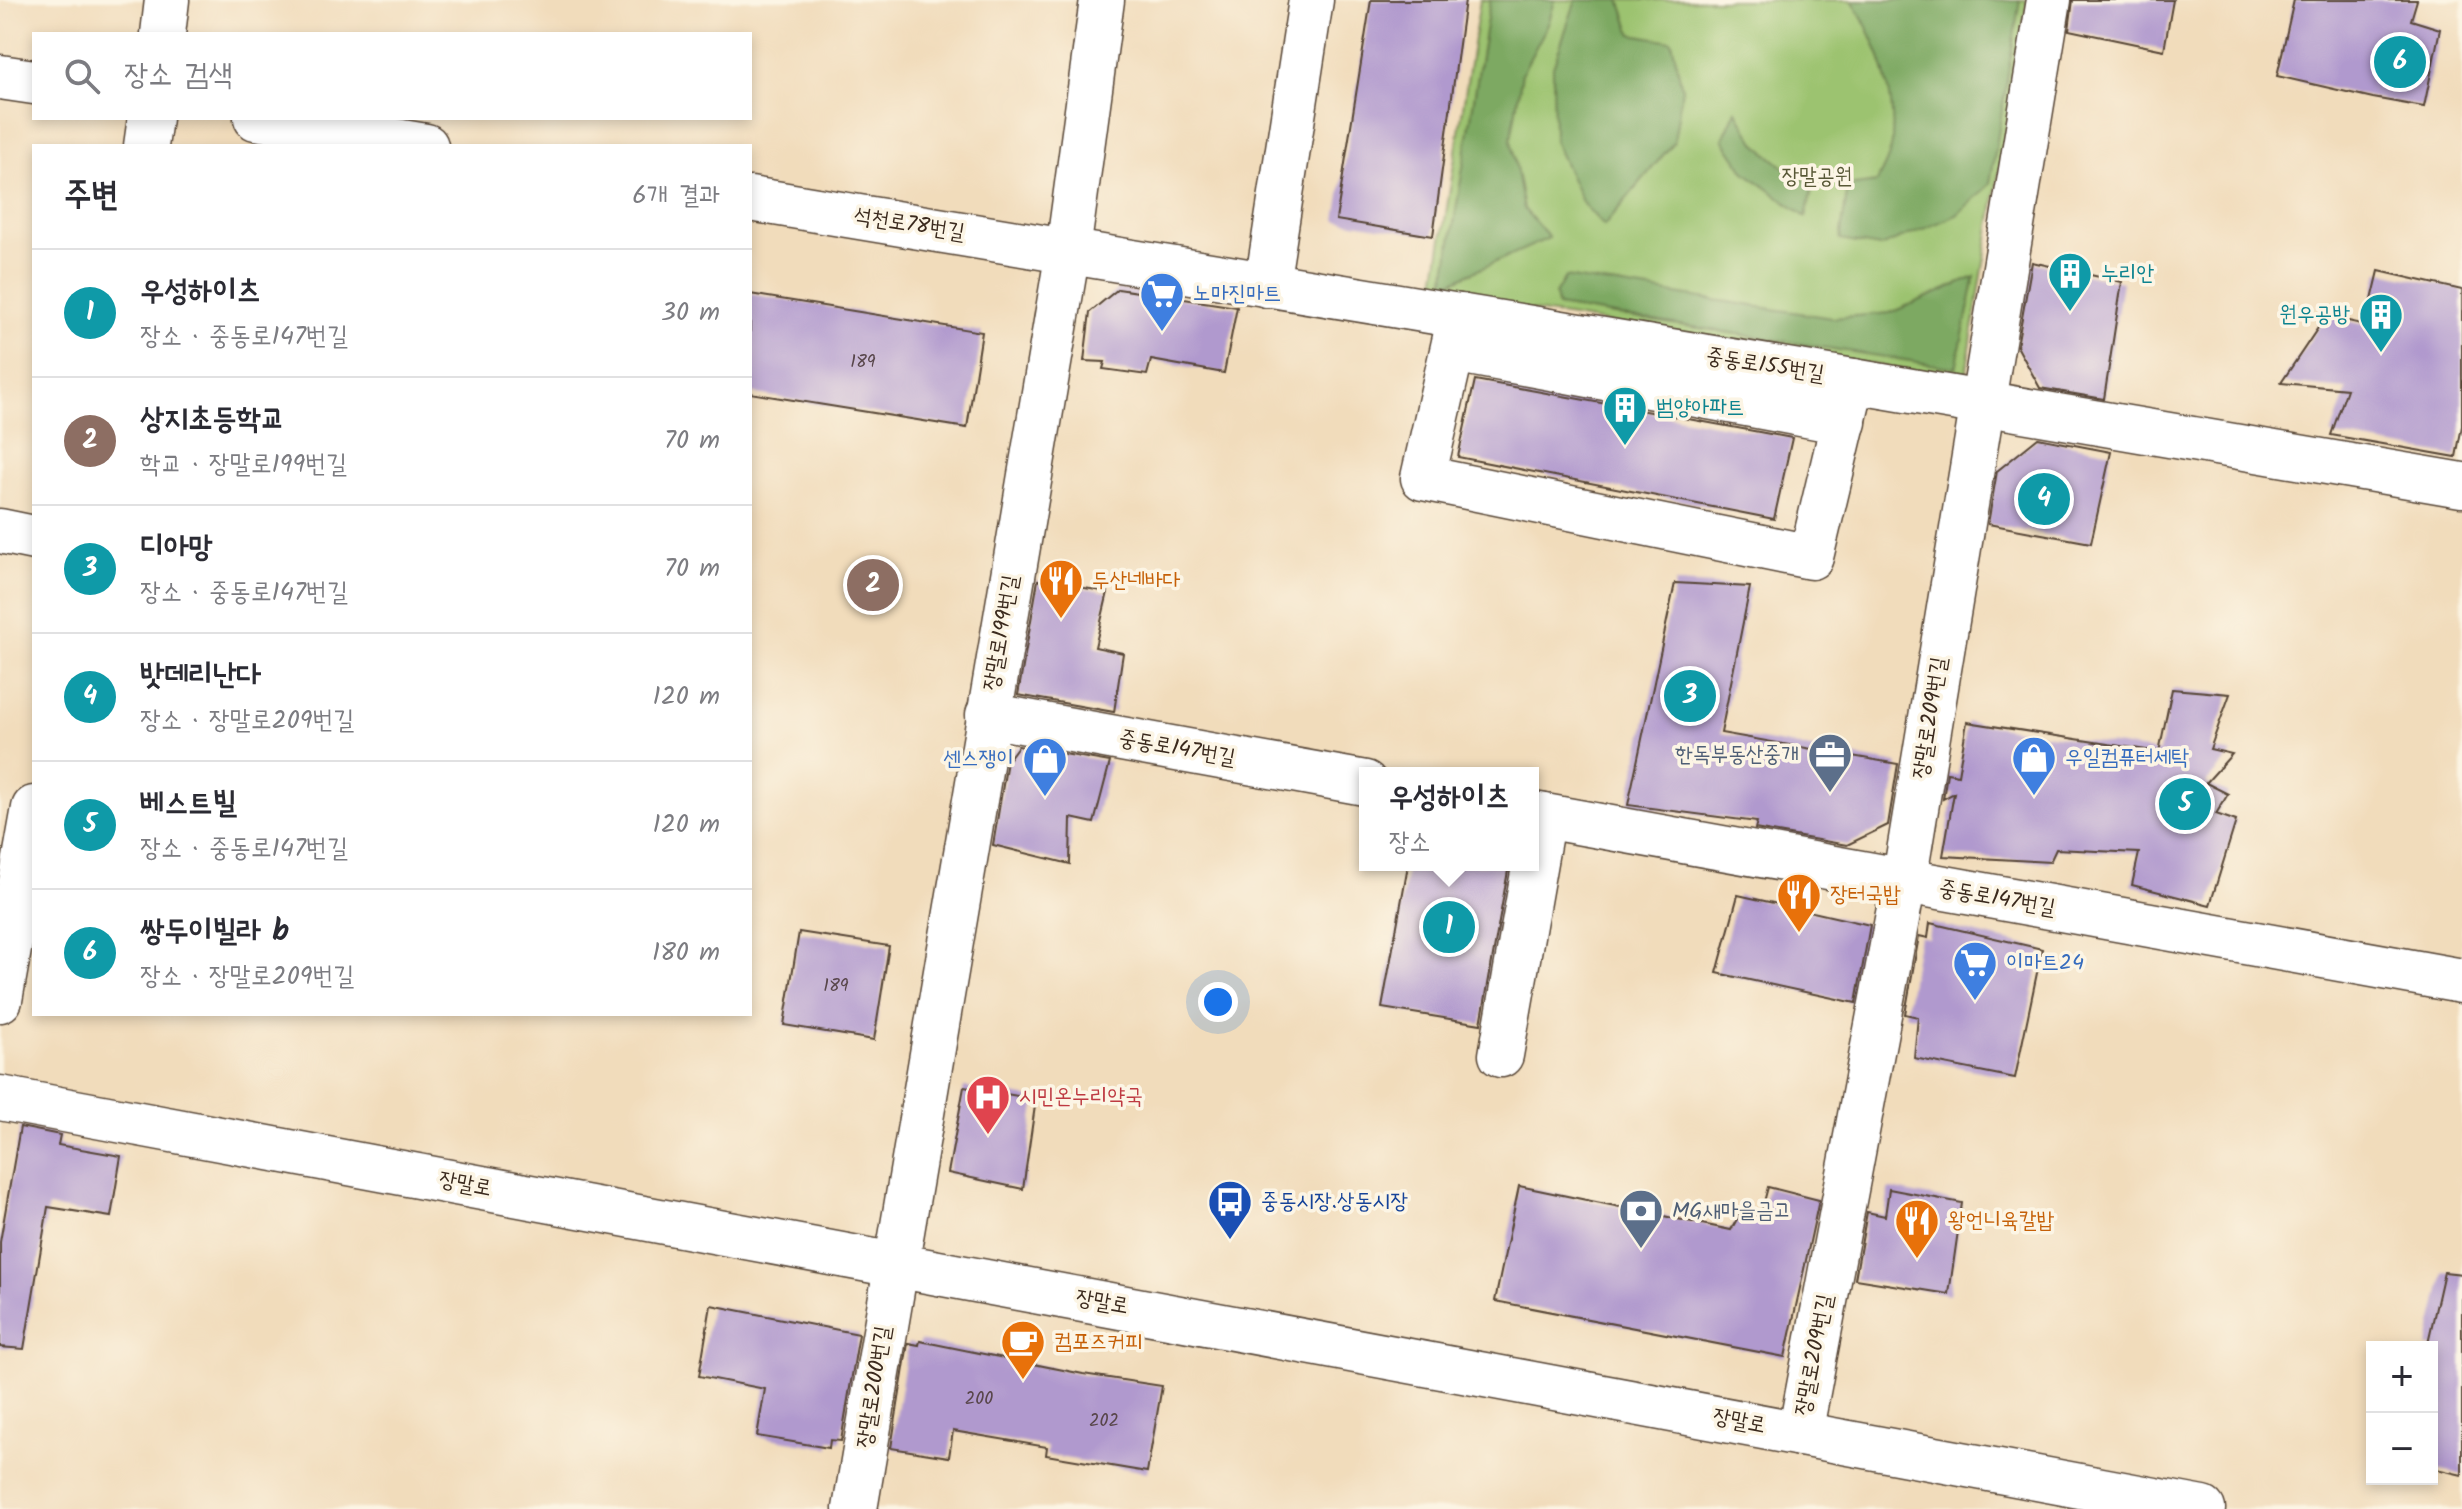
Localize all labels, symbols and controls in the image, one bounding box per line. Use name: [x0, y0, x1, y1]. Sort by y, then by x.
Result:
search box: [32, 32, 752, 120]
pin: 6: [2374, 32, 2426, 92]
text: 장소 검색: [124, 52, 233, 100]
icon: search: [60, 54, 104, 98]
park label: 장말공원: [1782, 160, 1852, 195]
text: 주변: [64, 169, 119, 223]
text: 6개 결과: [632, 175, 720, 217]
street label: 석천로78번길: [851, 199, 967, 251]
building icon: 누리안: [2046, 250, 2094, 313]
place label: 누리안: [2101, 257, 2154, 292]
text: 우성하이츠: [140, 268, 261, 316]
supermarket icon: 노마진마트: [1138, 270, 1186, 333]
place label: 노마진마트: [1193, 277, 1282, 312]
building icon: 원우공방: [2357, 291, 2405, 354]
text: 1: [86, 292, 94, 334]
text: 30 m: [661, 292, 720, 334]
place label: 원우공방: [2279, 298, 2350, 333]
text: 장소 · 중동로147번길: [140, 316, 348, 358]
street label: 중동로155번길: [1703, 339, 1827, 393]
house number: 189: [850, 348, 876, 377]
building icon: 범양아파트: [1601, 384, 1649, 447]
place label: 범양아파트: [1656, 391, 1745, 426]
text: 상지초등학교: [140, 396, 285, 444]
text: 2: [82, 420, 98, 462]
text: 70 m: [664, 420, 720, 462]
text: 학교 · 장말로199번길: [140, 444, 347, 486]
pin: 4: [2018, 469, 2070, 529]
text: 디아망: [140, 524, 212, 572]
text: 3: [83, 548, 97, 590]
text: 70 m: [664, 548, 720, 590]
pin: 2: [847, 555, 899, 615]
restaurant icon: 두산네바다: [1037, 557, 1085, 620]
place label: 두산네바다: [1092, 564, 1181, 599]
text: 장소 · 중동로147번길: [140, 572, 348, 614]
street label: 장말로199번길: [975, 572, 1029, 694]
text: 밧데리난다: [140, 652, 261, 700]
street label: 장말로209번길: [1904, 654, 1958, 782]
pin: 3: [1664, 666, 1716, 726]
text: 4: [83, 676, 97, 718]
text: 120 m: [653, 676, 720, 718]
text: 장소 · 장말로209번길: [140, 700, 354, 742]
street label: 중동로147번길: [1116, 722, 1238, 777]
office icon: 한독부동산중개: [1806, 731, 1854, 794]
shop icon: 우일컴퓨터세탁: [2010, 734, 2058, 797]
shop icon: 센스쟁이: [1021, 735, 1069, 798]
place label: 한독부동산중개: [1675, 738, 1799, 773]
place label: 우일컴퓨터세탁: [2065, 741, 2189, 776]
place label: 센스쟁이: [943, 742, 1014, 777]
popup: [1359, 767, 1539, 871]
text: 우성하이츠: [1389, 774, 1509, 822]
pin: 5: [2159, 774, 2211, 834]
text: 베스트빌: [140, 780, 237, 828]
text: 5: [83, 804, 97, 846]
text: 120 m: [653, 804, 720, 846]
text: 장소: [1389, 822, 1430, 864]
text: 장소 · 중동로147번길: [140, 828, 348, 870]
restaurant icon: 장터국밥: [1775, 871, 1823, 934]
street label: 중동로147번길: [1936, 872, 2058, 927]
place label: 장터국밥: [1830, 878, 1901, 913]
pin: 1: [1423, 897, 1475, 957]
text: 쌍두이빌라 b: [140, 908, 289, 956]
text: 6: [83, 932, 97, 974]
text: 180 m: [652, 932, 720, 974]
supermarket icon: 이마트24: [1951, 939, 1999, 1002]
place label: 이마트24: [2006, 946, 2084, 981]
text: 장소 · 장말로209번길: [140, 956, 354, 998]
house number: 189: [823, 972, 849, 1001]
your location: [1198, 982, 1238, 1022]
hospital icon: 시민온누리약국: [964, 1073, 1012, 1136]
place label: 시민온누리약국: [1019, 1080, 1143, 1115]
street label: 장말로: [436, 1163, 494, 1207]
bus stop icon: 중동시장.상동시장: [1206, 1178, 1254, 1241]
place label: 중동시장.상동시장: [1261, 1185, 1408, 1220]
bank icon: MG새마을금고: [1617, 1187, 1665, 1250]
place label: MG새마을금고: [1672, 1194, 1791, 1229]
restaurant icon: 왕언니육칼밥: [1893, 1197, 1941, 1260]
place label: 왕언니육칼밥: [1948, 1204, 2055, 1239]
street label: 장말로: [1073, 1281, 1131, 1325]
street label: 장말로209번길: [1786, 1291, 1844, 1419]
cafe icon: 컴포즈커피: [999, 1318, 1047, 1381]
street label: 장말로200번길: [848, 1323, 902, 1451]
place label: 컴포즈커피: [1054, 1325, 1143, 1360]
map controls: [2366, 1341, 2438, 1485]
button: +: [2366, 1341, 2438, 1413]
house number: 200: [965, 1385, 993, 1414]
street label: 장말로: [1710, 1400, 1768, 1444]
house number: 202: [1089, 1407, 1119, 1436]
button: −: [2366, 1413, 2438, 1485]

